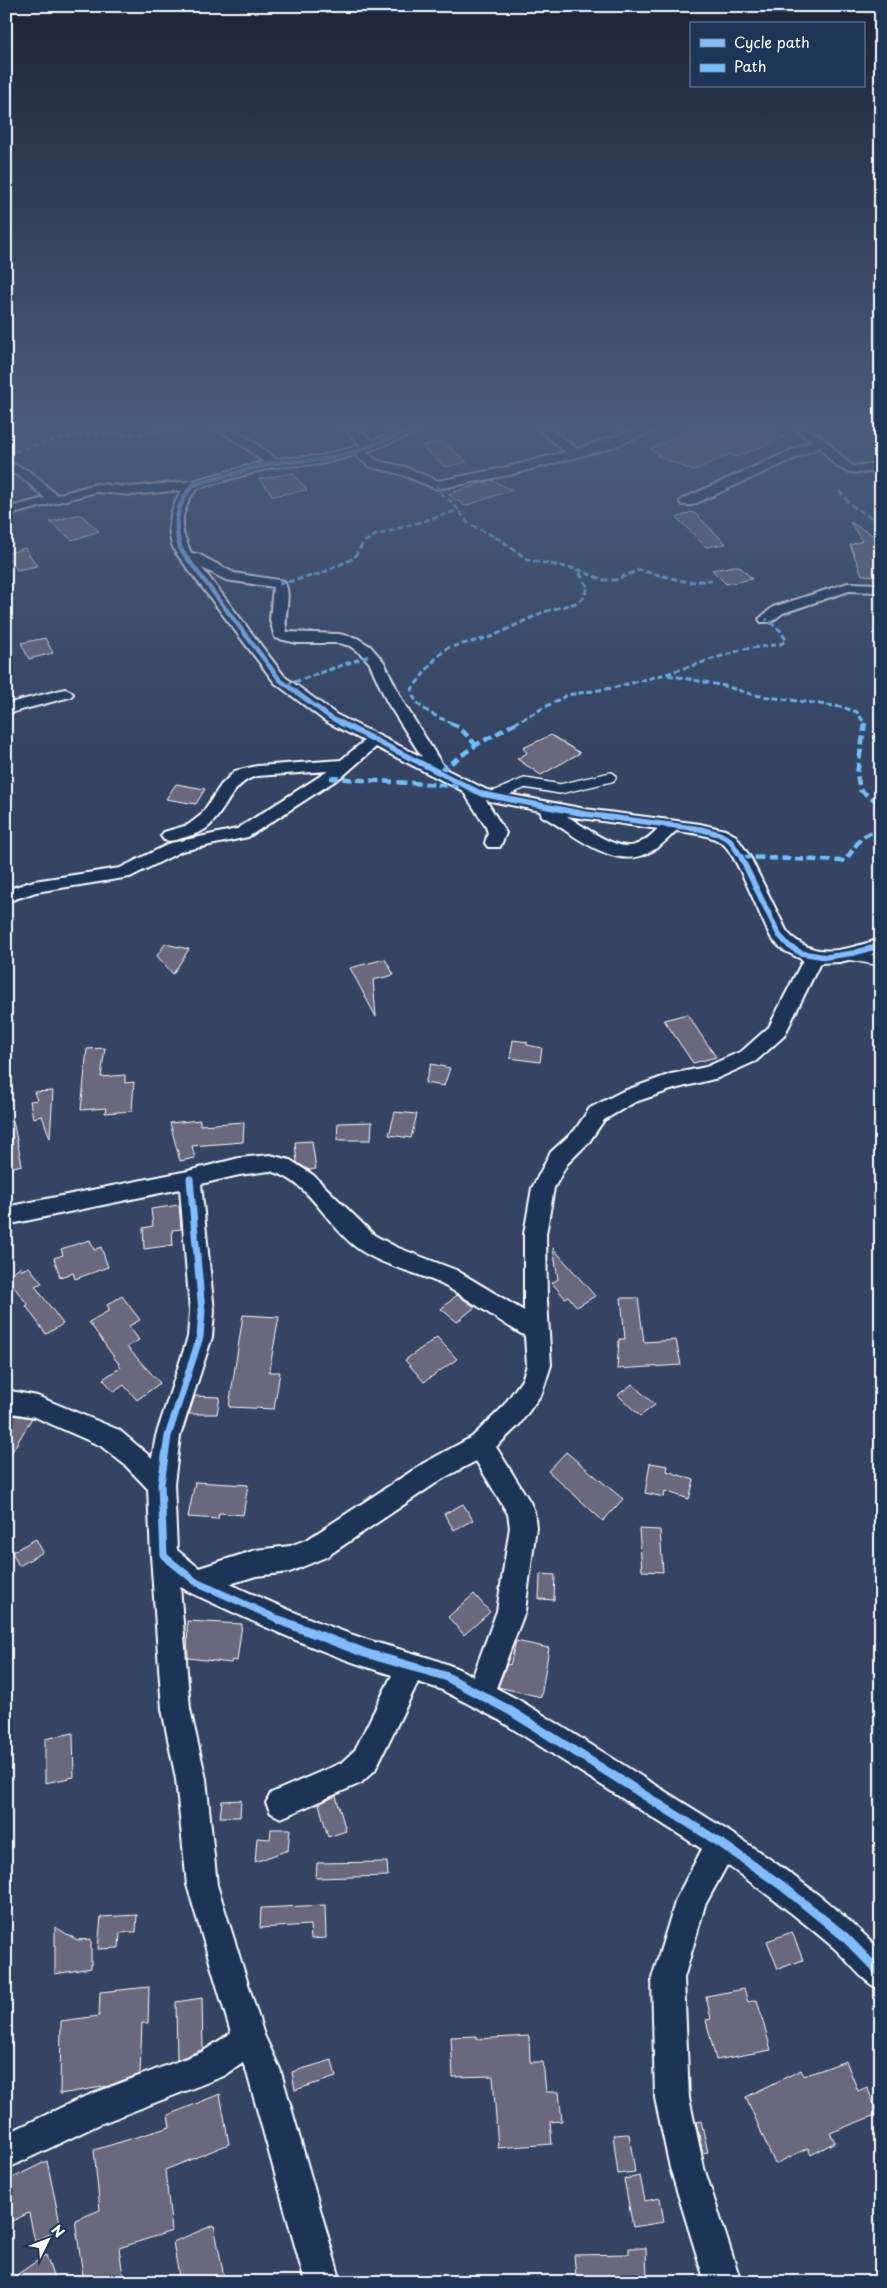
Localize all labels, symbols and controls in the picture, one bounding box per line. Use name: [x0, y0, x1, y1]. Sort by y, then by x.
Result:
legend: [690, 22, 864, 88]
text: Cycle path: [734, 30, 810, 53]
text: Path: [734, 54, 766, 77]
north arrow: [22, 2216, 72, 2266]
text: N: [47, 2220, 70, 2242]

